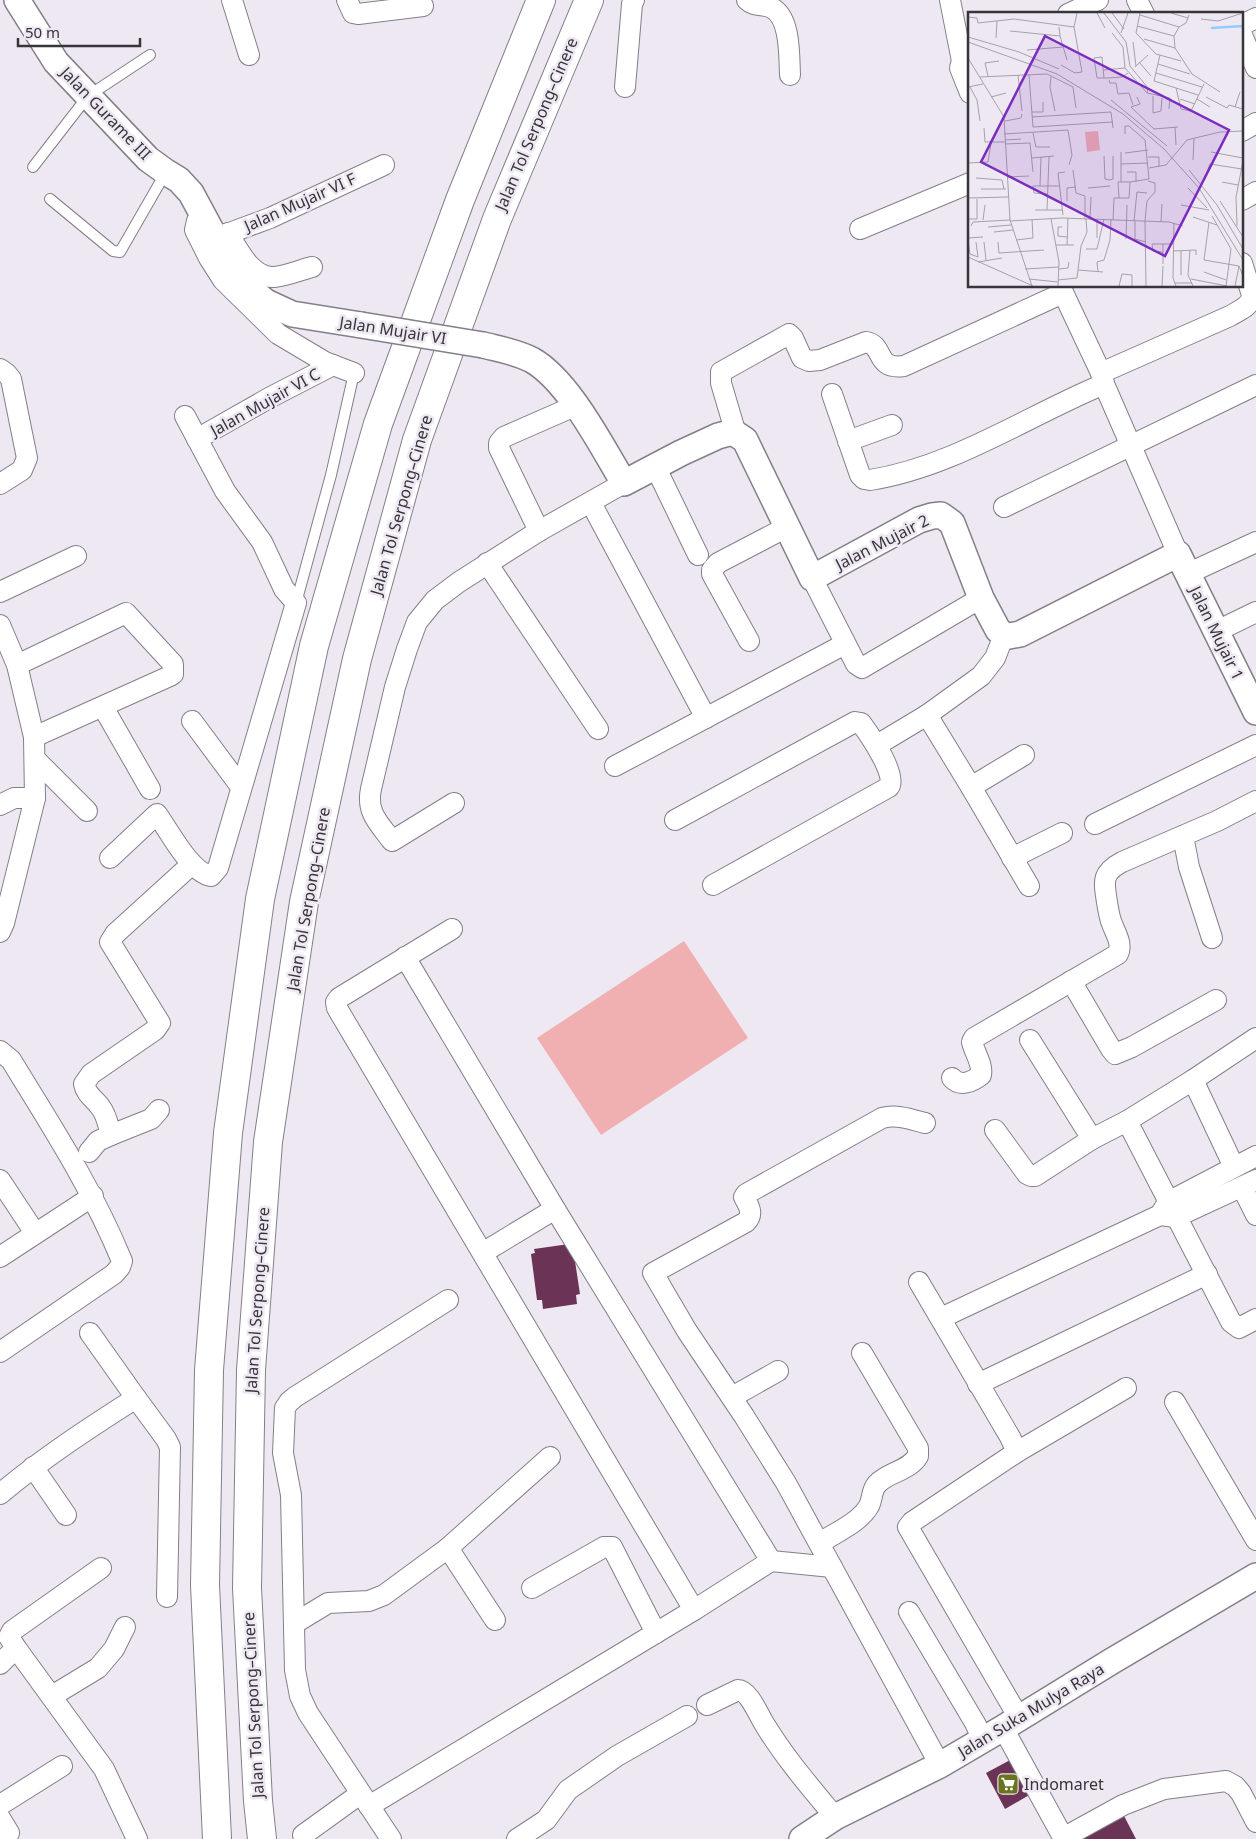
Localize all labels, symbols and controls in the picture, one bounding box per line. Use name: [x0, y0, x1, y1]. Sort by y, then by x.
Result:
inset map: [968, 12, 1244, 288]
scale bar: [18, 15, 140, 47]
text: 50 m: [25, 22, 60, 42]
street label: Jalan Tol Serpong–Cinere: [489, 34, 583, 216]
street label: Jalan Gurame III: [54, 60, 156, 164]
street label: Jalan Mujair VI F: [239, 167, 359, 237]
street label: Jalan Mujair VI: [336, 310, 448, 349]
street label: Jalan Mujair VI C: [204, 363, 324, 442]
street label: Jalan Tol Serpong–Cinere: [364, 412, 437, 600]
street label: Jalan Mujair 2: [830, 509, 932, 576]
street label: Jalan Mujair 1: [1184, 581, 1249, 684]
street label: Jalan Tol Serpong–Cinere: [281, 805, 335, 995]
street label: Jalan Tol Serpong–Cinere: [239, 1206, 274, 1396]
street label: Jalan Tol Serpong–Cinere: [237, 1611, 269, 1801]
street label: Jalan Suka Mulya Raya: [952, 1658, 1108, 1763]
supermarket icon: Indomaret: [996, 1772, 1020, 1796]
place label: Indomaret: [1024, 1773, 1104, 1795]

